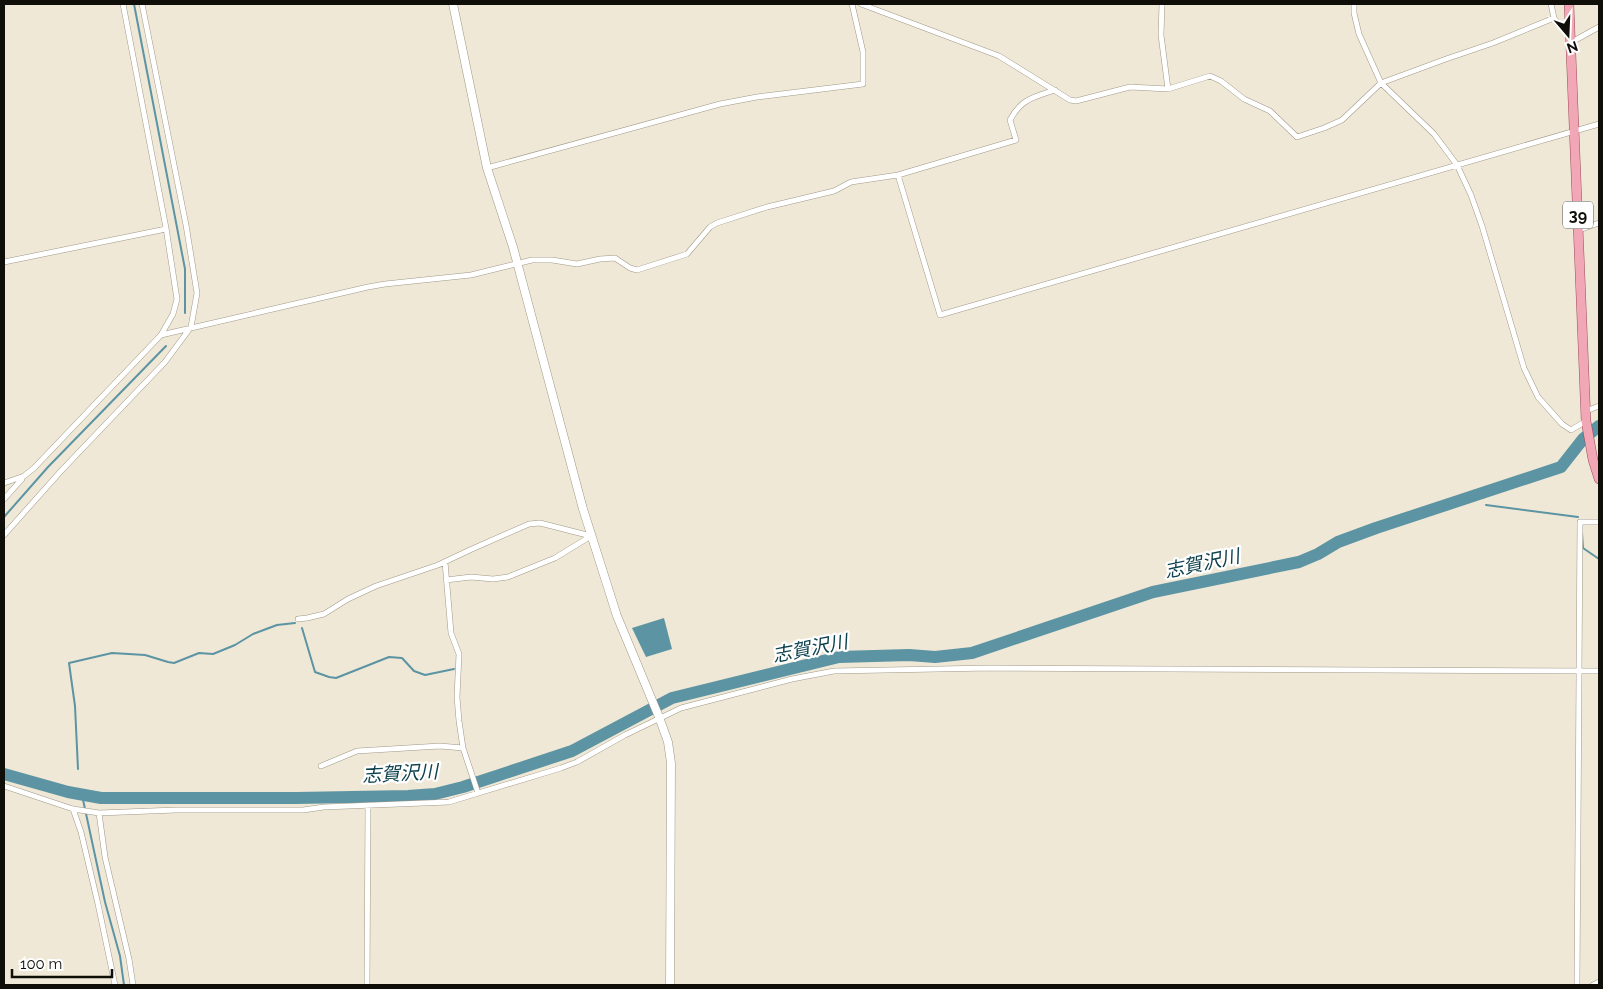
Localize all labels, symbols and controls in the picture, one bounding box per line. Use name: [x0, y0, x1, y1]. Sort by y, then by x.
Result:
north arrow: [1543, 10, 1593, 60]
text: N: [1565, 38, 1580, 57]
road number: 39: [1563, 202, 1593, 228]
water label: 志賀沢川: [1163, 544, 1243, 582]
water label: 志賀沢川: [771, 630, 851, 666]
water label: 志賀沢川: [361, 760, 441, 786]
scale bar: [12, 946, 112, 978]
text: 100 m: [20, 955, 62, 973]

